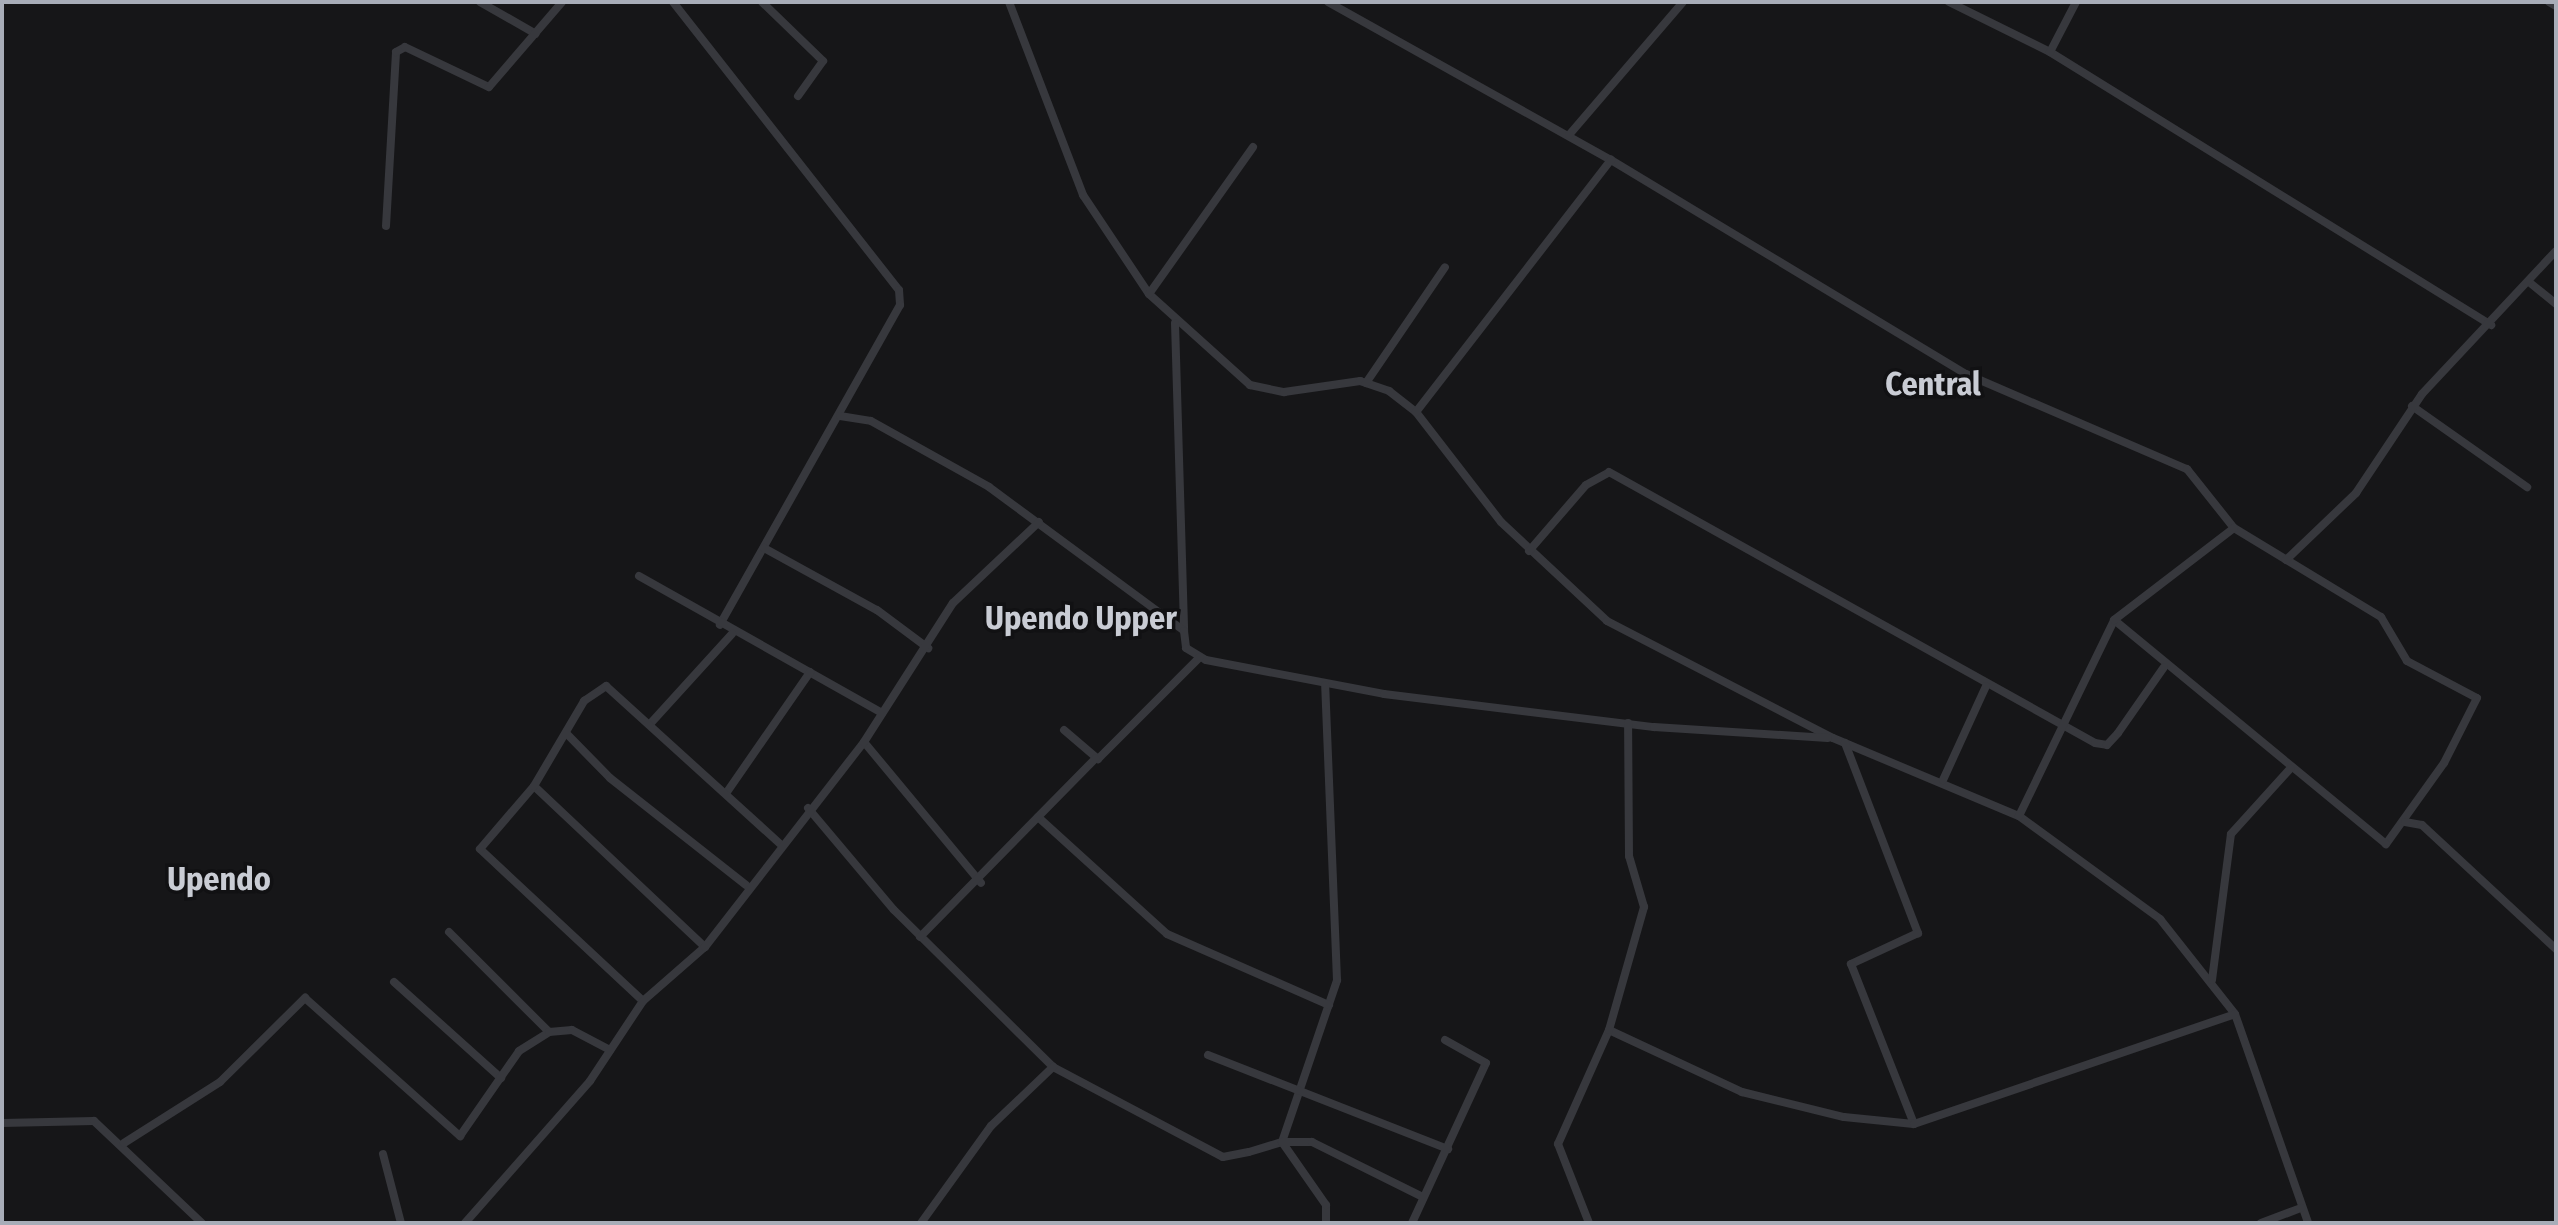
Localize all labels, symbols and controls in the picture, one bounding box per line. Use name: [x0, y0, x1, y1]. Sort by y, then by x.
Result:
district label: Central: [1885, 365, 1981, 403]
district label: Upendo Upper: [985, 599, 1177, 637]
district label: Upendo: [167, 860, 271, 898]

